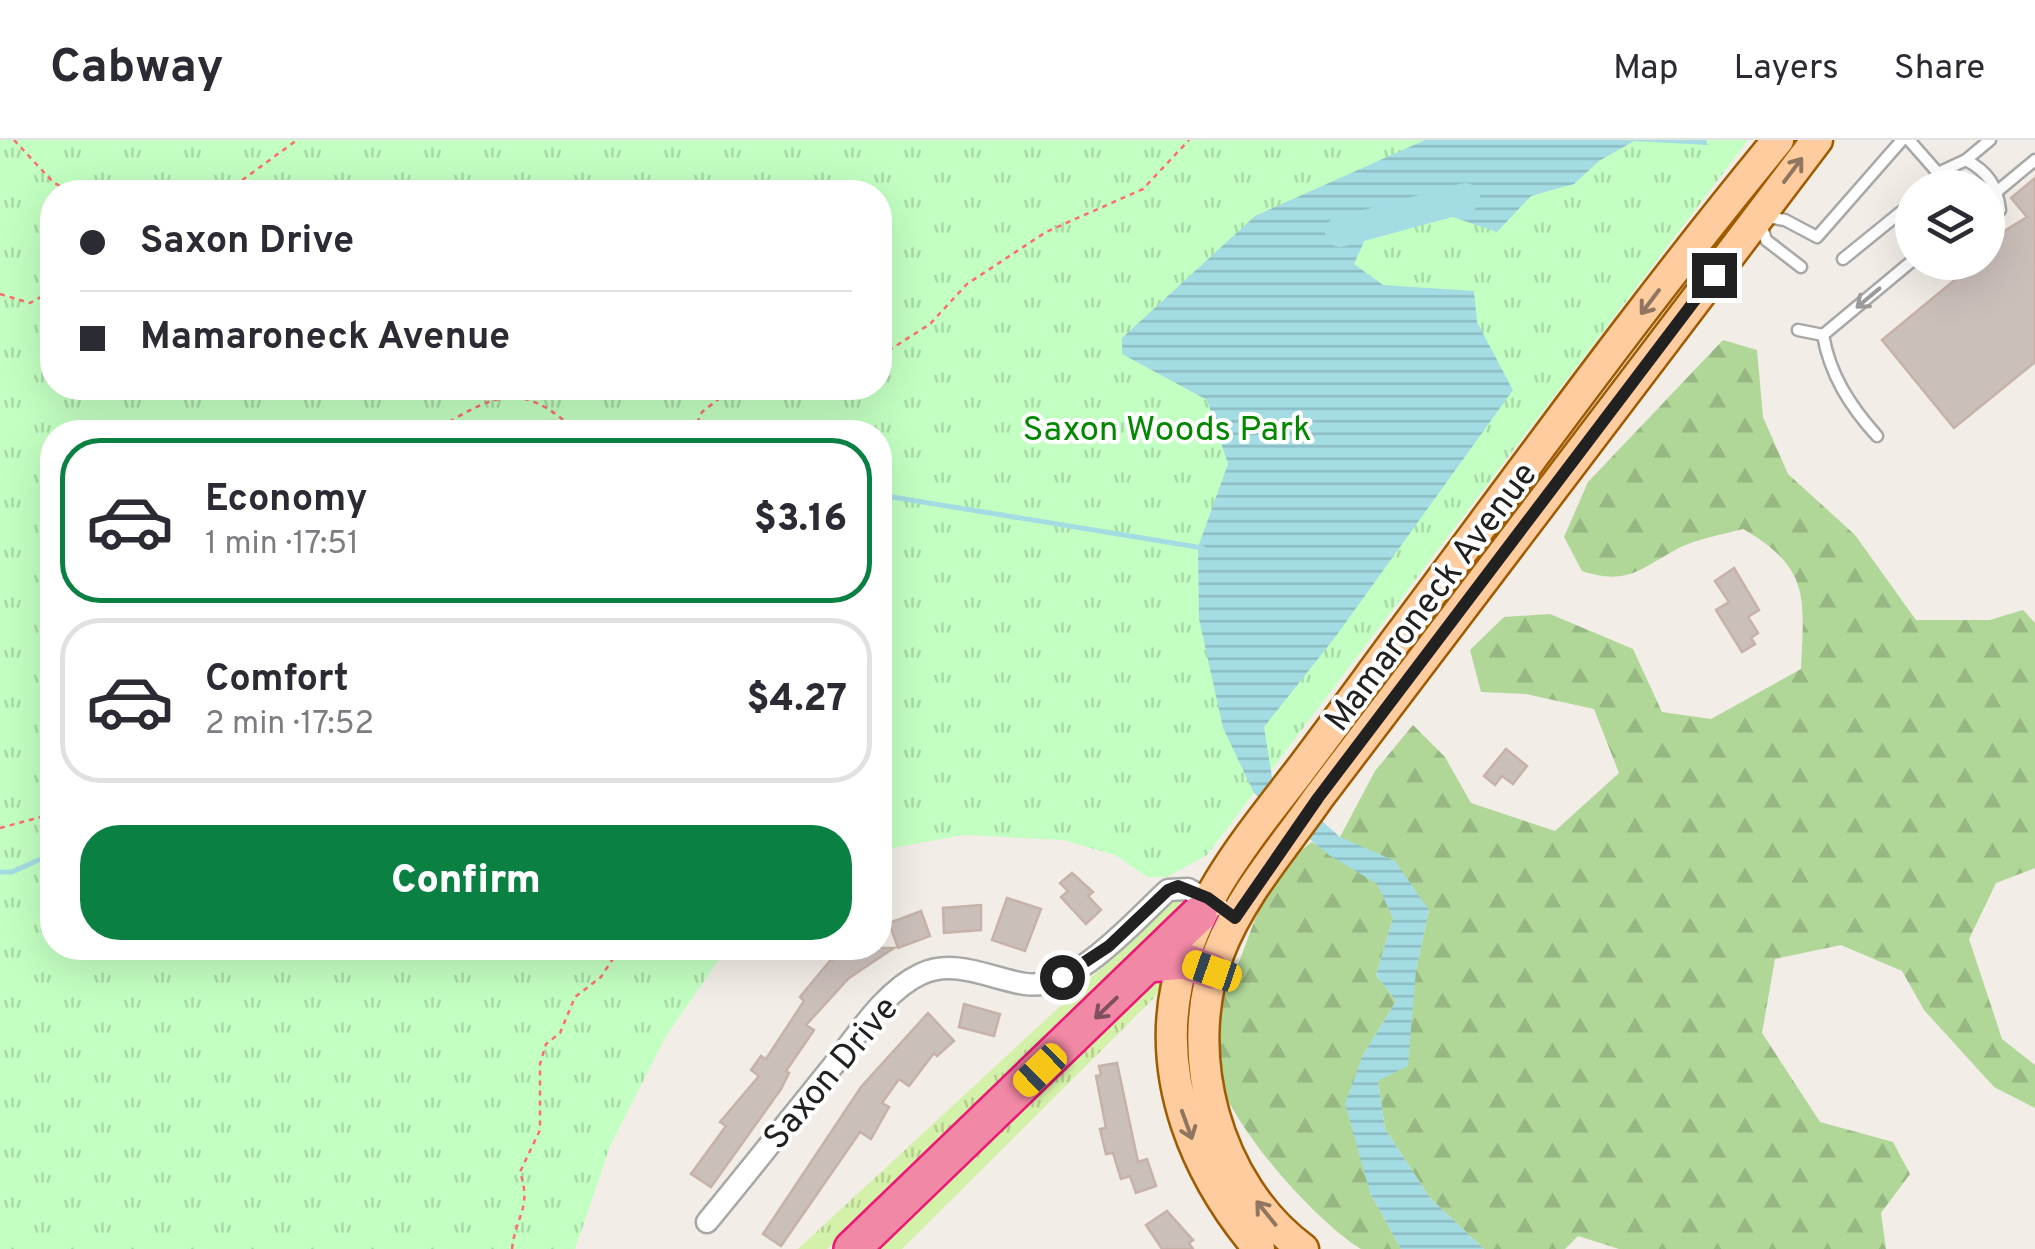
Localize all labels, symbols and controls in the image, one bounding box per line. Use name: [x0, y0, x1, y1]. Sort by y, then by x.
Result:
text: Cabway: [50, 39, 224, 99]
text: Map: [1613, 47, 1679, 91]
text: Layers: [1734, 47, 1839, 91]
text: Share: [1894, 47, 1985, 91]
one-way arrow: [1783, 157, 1804, 184]
map controls: [1895, 170, 2005, 280]
button: layers: [1895, 170, 2005, 280]
text: Saxon Drive: [140, 218, 354, 267]
route end: [1692, 253, 1737, 298]
one-way arrow: [1855, 287, 1881, 309]
one-way arrow: [1640, 288, 1661, 315]
text: Mamaroneck Avenue: [140, 314, 510, 363]
park label: Saxon Woods Park: [1023, 409, 1311, 453]
street label: Mamaroneck Avenue: [1317, 454, 1548, 741]
icon: car: [85, 476, 175, 566]
text: Economy: [205, 476, 367, 525]
text: $3.16: [754, 496, 847, 545]
text: 1 min · 17:51: [205, 525, 359, 565]
icon: car: [85, 656, 175, 746]
text: Comfort: [205, 656, 349, 705]
text: $4.27: [746, 676, 847, 725]
text: 2 min · 17:52: [205, 705, 374, 745]
button: Confirm: [80, 825, 852, 940]
car: [1179, 947, 1245, 995]
route start: [1040, 955, 1085, 1000]
street label: Saxon Drive: [755, 988, 909, 1160]
one-way arrow: [1094, 995, 1119, 1019]
car: [1008, 1038, 1072, 1102]
one-way arrow: [1179, 1109, 1197, 1140]
one-way arrow: [1255, 1200, 1277, 1226]

